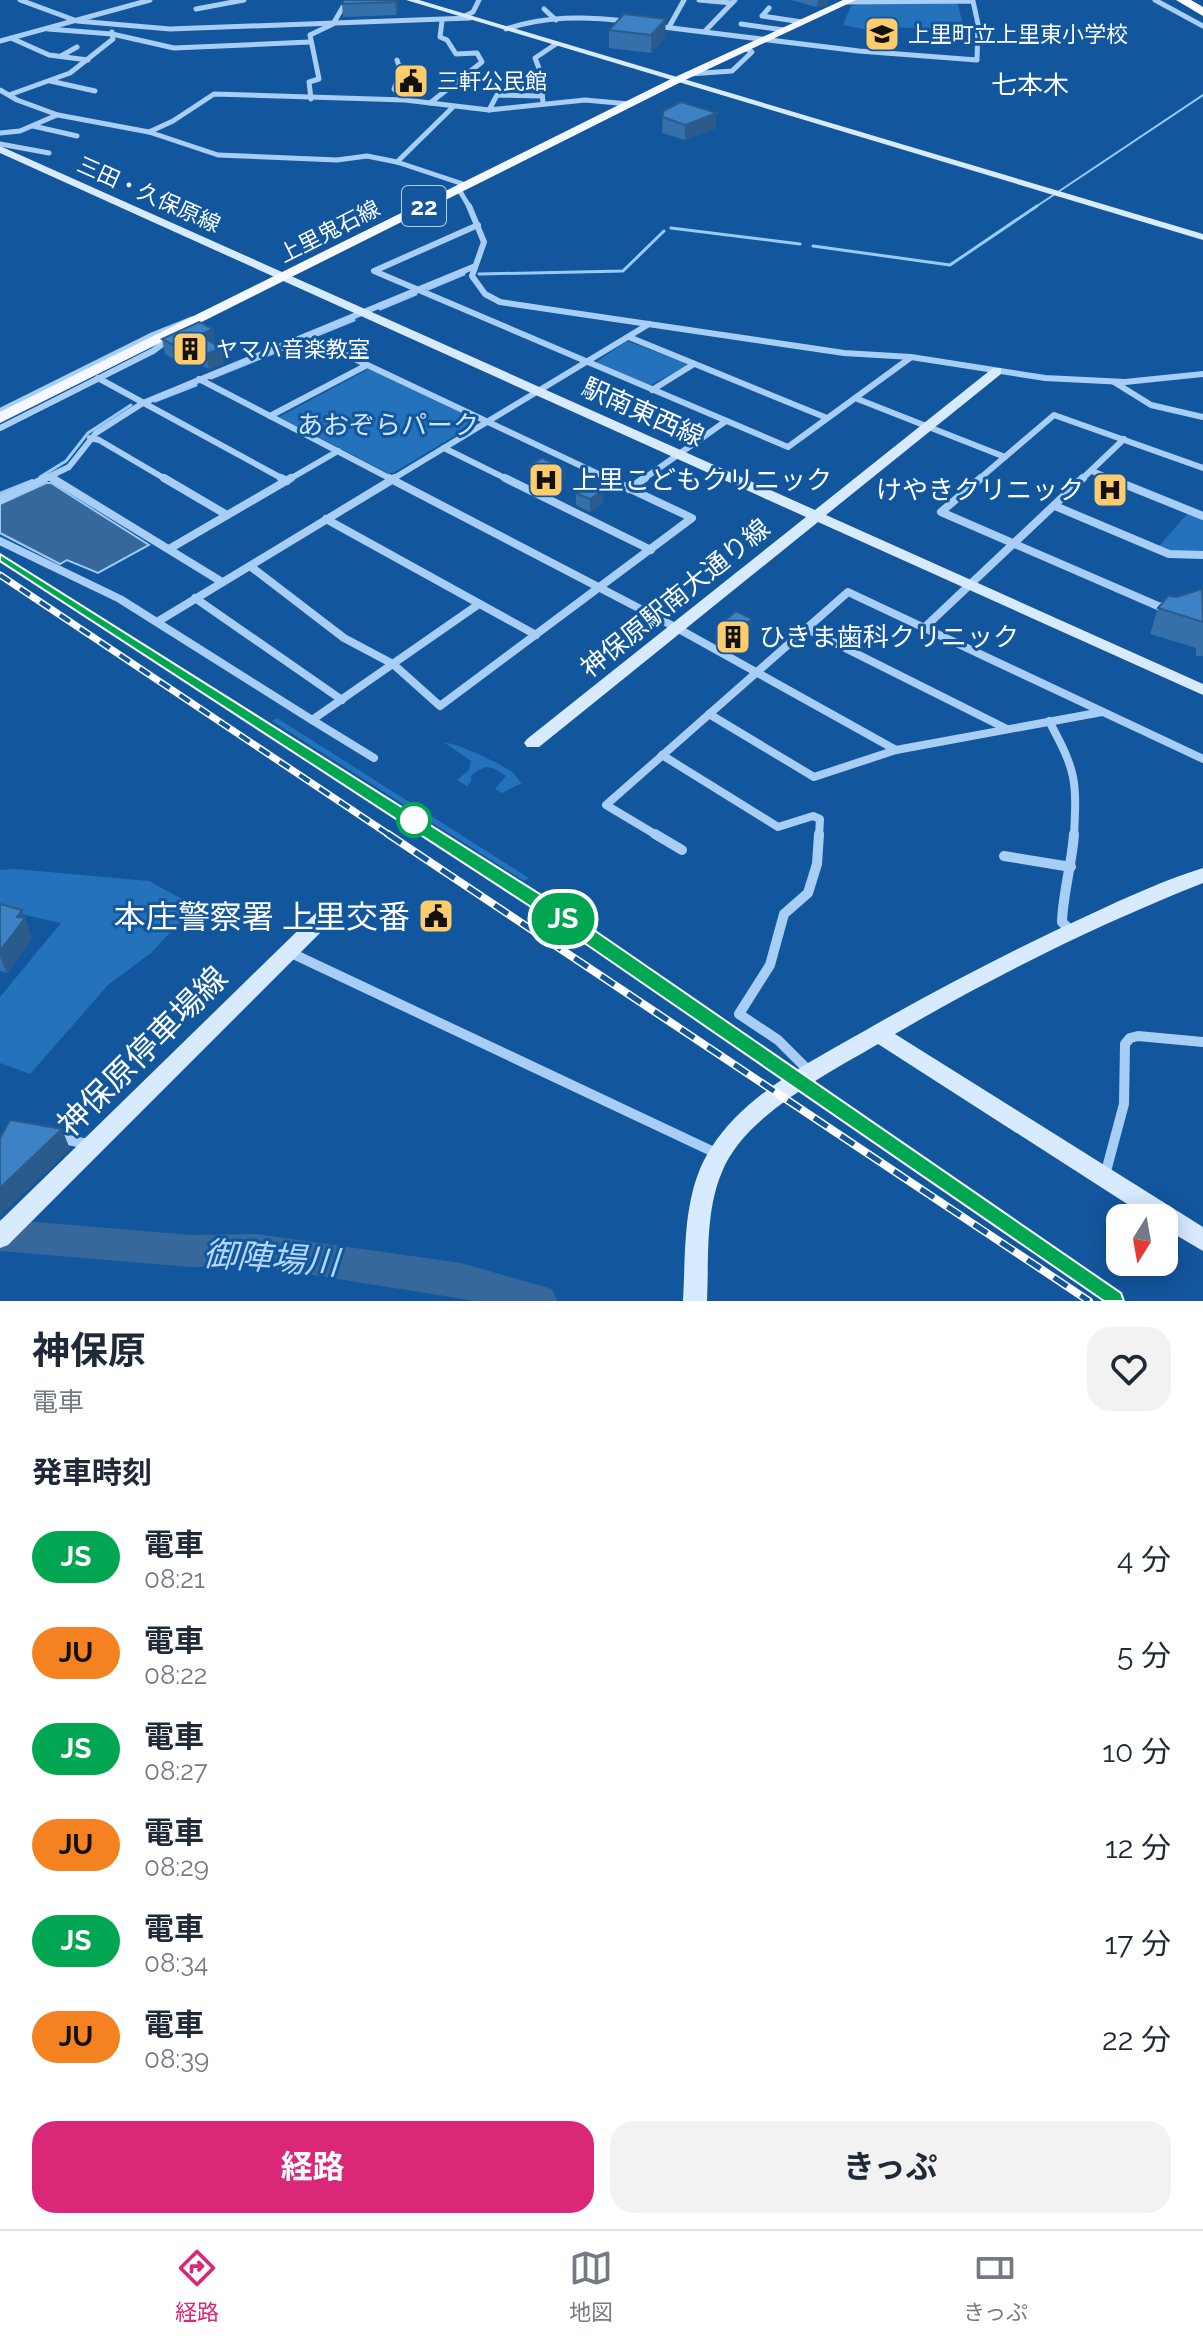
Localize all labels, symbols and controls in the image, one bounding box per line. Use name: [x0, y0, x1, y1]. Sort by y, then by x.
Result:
school or university icon: 上里町立上里東小学校: [863, 15, 901, 53]
place label: 上里町立上里東小学校: [908, 21, 1128, 47]
public building icon: 三軒公民館: [392, 62, 430, 100]
place label: 三軒公民館: [437, 68, 547, 94]
district label: 七本木: [991, 70, 1069, 100]
street label: 三田・久保原線: [73, 151, 225, 237]
road number: 22: [402, 186, 446, 226]
street label: 上里鬼石線: [274, 194, 384, 268]
building icon: ヤマハ音楽教室: [171, 330, 209, 368]
place label: ヤマハ音楽教室: [216, 336, 370, 362]
street label: 駅南東西線: [578, 372, 708, 452]
park label: あおぞらパーク: [297, 410, 479, 440]
hospital icon: 上里こどもクリニック: [527, 461, 565, 499]
place label: 上里こどもクリニック: [572, 465, 832, 495]
hospital icon: けやきクリニック: [1091, 471, 1129, 509]
place label: けやきクリニック: [876, 475, 1084, 505]
street label: 神保原駅南大通り線: [575, 513, 775, 683]
building icon: ひきま歯科クリニック: [714, 618, 752, 656]
place label: ひきま歯科クリニック: [759, 622, 1019, 652]
unlabelled marker: [397, 803, 431, 837]
line badge: JS: [527, 893, 599, 945]
public building icon: 本庄警察署 上里交番: [417, 897, 455, 935]
place label: 本庄警察署 上里交番: [114, 898, 410, 935]
text: JS: [548, 902, 578, 935]
street label: 神保原停車場線: [50, 959, 234, 1143]
north arrow: [1106, 1204, 1178, 1276]
map controls: [1106, 1204, 1178, 1276]
water label: 御陣場川: [202, 1233, 343, 1283]
button: heart: [1087, 1327, 1171, 1411]
text: 神保原: [32, 1328, 146, 1373]
text: 電車: [32, 1387, 84, 1417]
text: 発車時刻: [32, 1455, 152, 1490]
text: 電車: [144, 1527, 204, 1562]
text: JS: [61, 1540, 91, 1573]
text: 4 分: [1117, 1542, 1171, 1577]
text: 08:21: [144, 1564, 205, 1594]
text: 電車: [144, 1623, 204, 1658]
text: JU: [59, 1636, 93, 1669]
text: 5 分: [1117, 1638, 1171, 1673]
text: 08:22: [144, 1660, 207, 1690]
text: 電車: [144, 1719, 204, 1754]
text: JS: [61, 1732, 91, 1765]
text: 10 分: [1102, 1734, 1171, 1769]
text: 08:27: [144, 1756, 208, 1786]
text: 電車: [144, 1815, 204, 1850]
text: JU: [59, 1828, 93, 1861]
text: 12 分: [1105, 1830, 1171, 1865]
text: 08:29: [144, 1852, 209, 1882]
text: 電車: [144, 1911, 204, 1946]
text: JS: [61, 1924, 91, 1957]
text: 17 分: [1105, 1926, 1171, 1961]
text: 08:34: [144, 1948, 208, 1978]
text: 電車: [144, 2007, 204, 2042]
text: JU: [59, 2020, 93, 2053]
text: 22 分: [1102, 2022, 1171, 2057]
text: 08:39: [144, 2044, 209, 2074]
button: 経路: [32, 2121, 594, 2213]
button: きっぷ: [610, 2121, 1171, 2213]
tab: 経路: [175, 2246, 219, 2326]
tab: 地図: [569, 2246, 613, 2326]
tab: きっぷ: [963, 2246, 1028, 2326]

